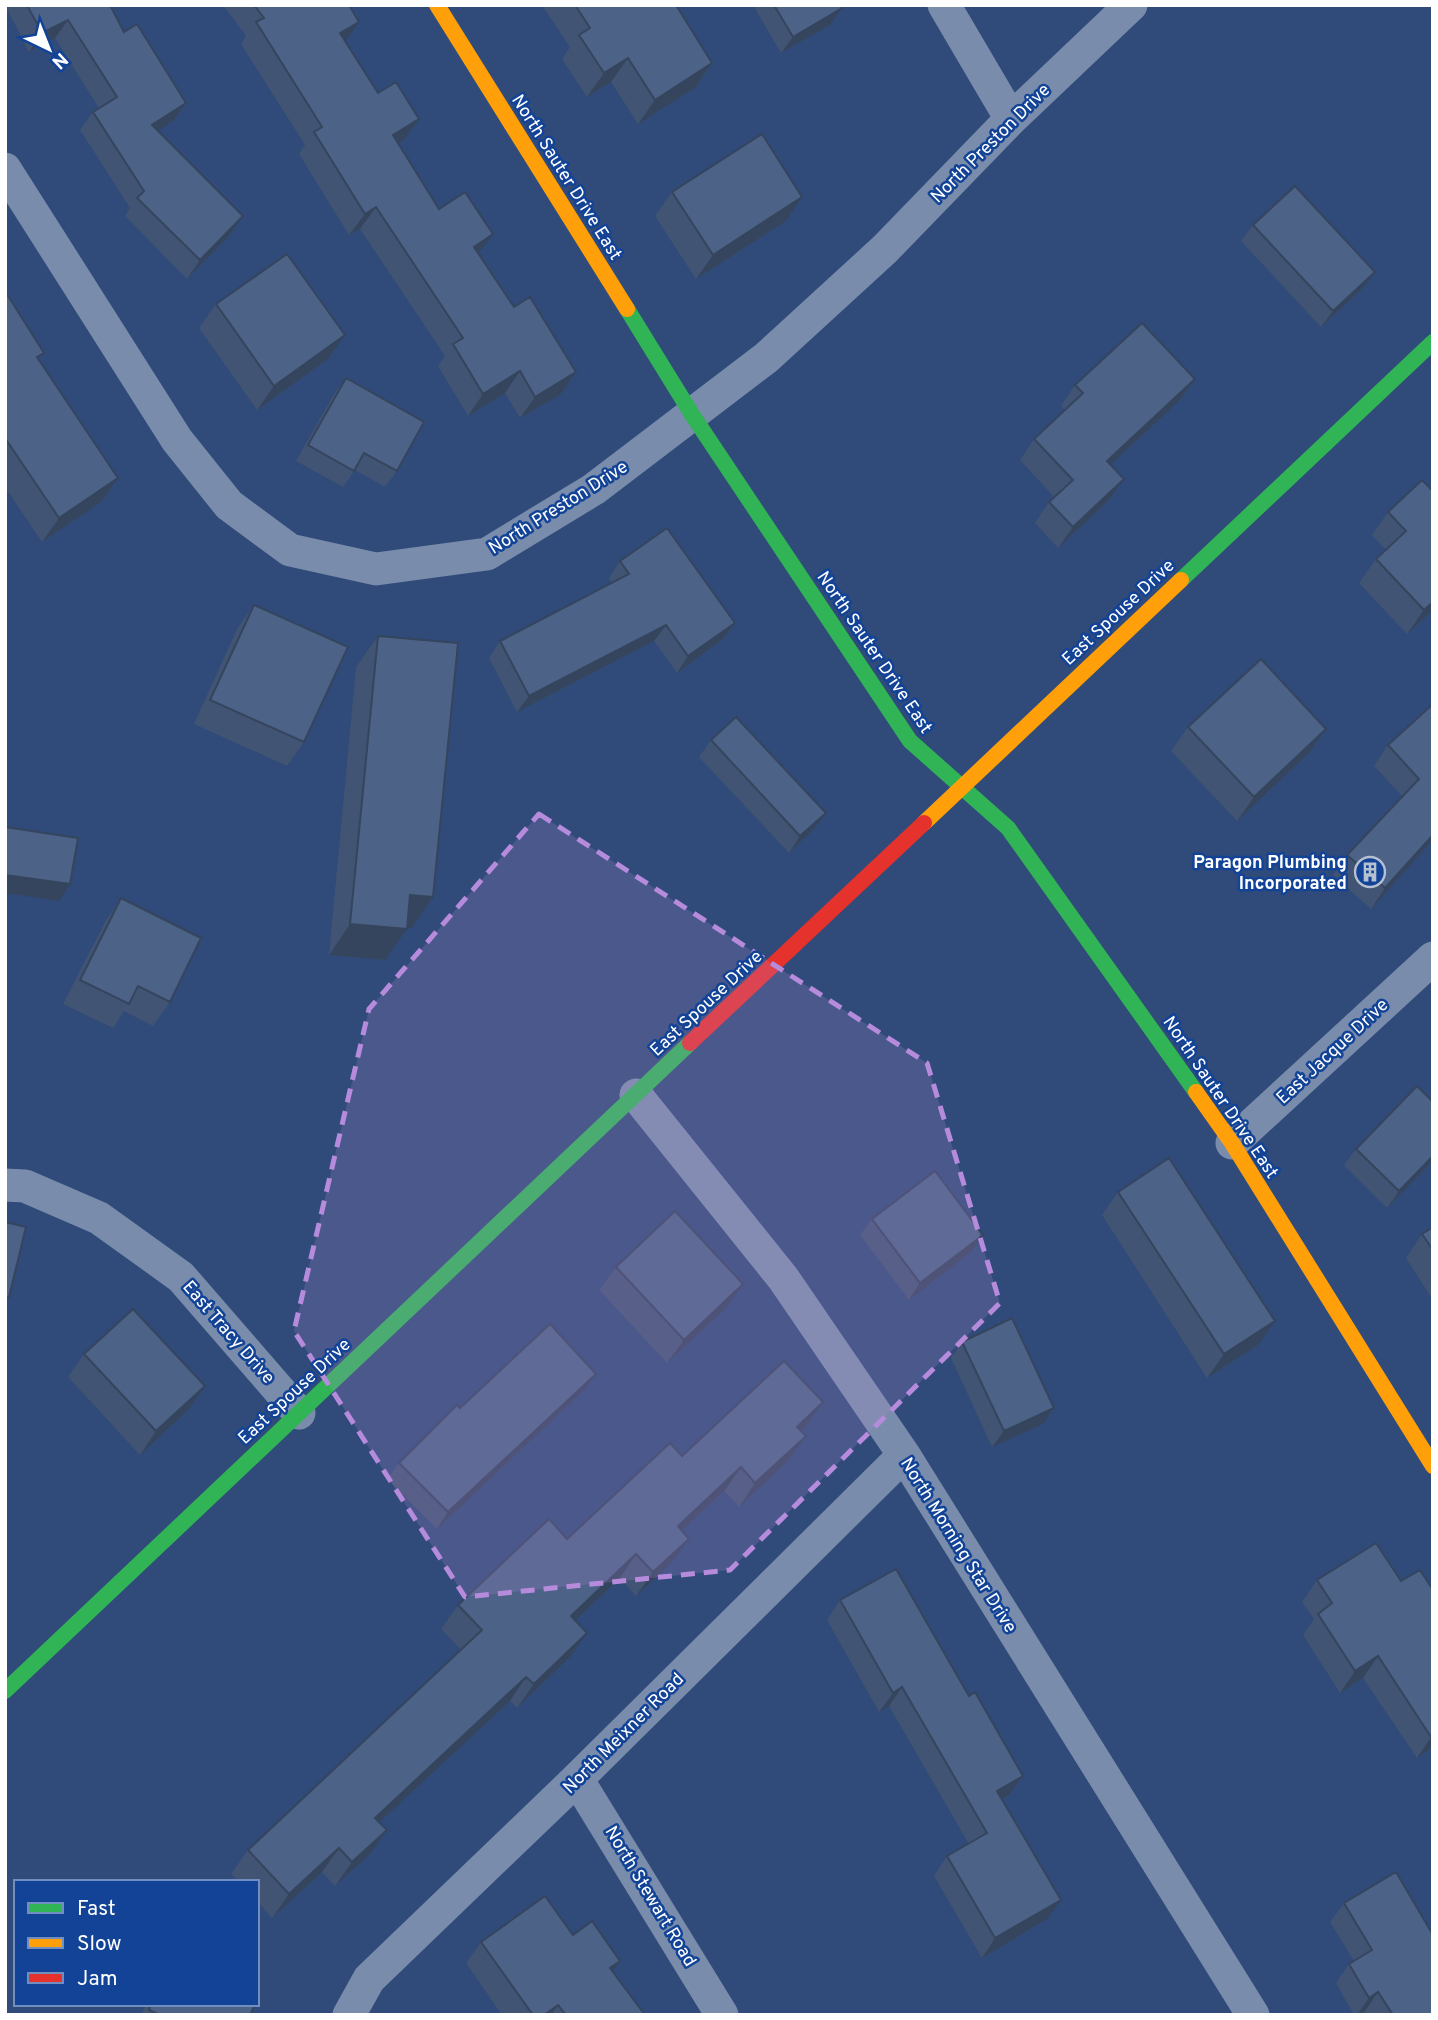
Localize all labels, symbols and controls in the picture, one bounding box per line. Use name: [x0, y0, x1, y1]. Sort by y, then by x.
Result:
north arrow: [14, 14, 84, 84]
text: N: [46, 47, 72, 73]
street label: North Preston Drive: [926, 79, 1056, 209]
street label: North Sauter Drive East: [505, 91, 626, 265]
street label: North Preston Drive: [485, 456, 633, 560]
street label: East Spouse Drive: [1058, 555, 1180, 671]
street label: North Sauter Drive East: [811, 567, 937, 738]
place label: Paragon Plumbing Incorporated: [1193, 852, 1347, 896]
building icon: Paragon Plumbing Incorporated: [1353, 855, 1387, 889]
street label: East Spouse Drive: [646, 946, 768, 1062]
street label: East Jacque Drive: [1272, 994, 1394, 1110]
street label: North Sauter Drive East: [1157, 1012, 1283, 1183]
street label: East Tracy Drive: [177, 1277, 279, 1389]
street label: East Spouse Drive: [234, 1334, 356, 1450]
street label: North Morning Star Drive: [894, 1454, 1021, 1638]
street label: North Meixner Road: [559, 1669, 690, 1800]
street label: North Stewart Road: [599, 1822, 701, 1971]
legend: [14, 1880, 259, 2006]
text: Fast: [77, 1896, 116, 1923]
text: Slow: [77, 1931, 122, 1958]
text: Jam: [77, 1966, 118, 1993]

